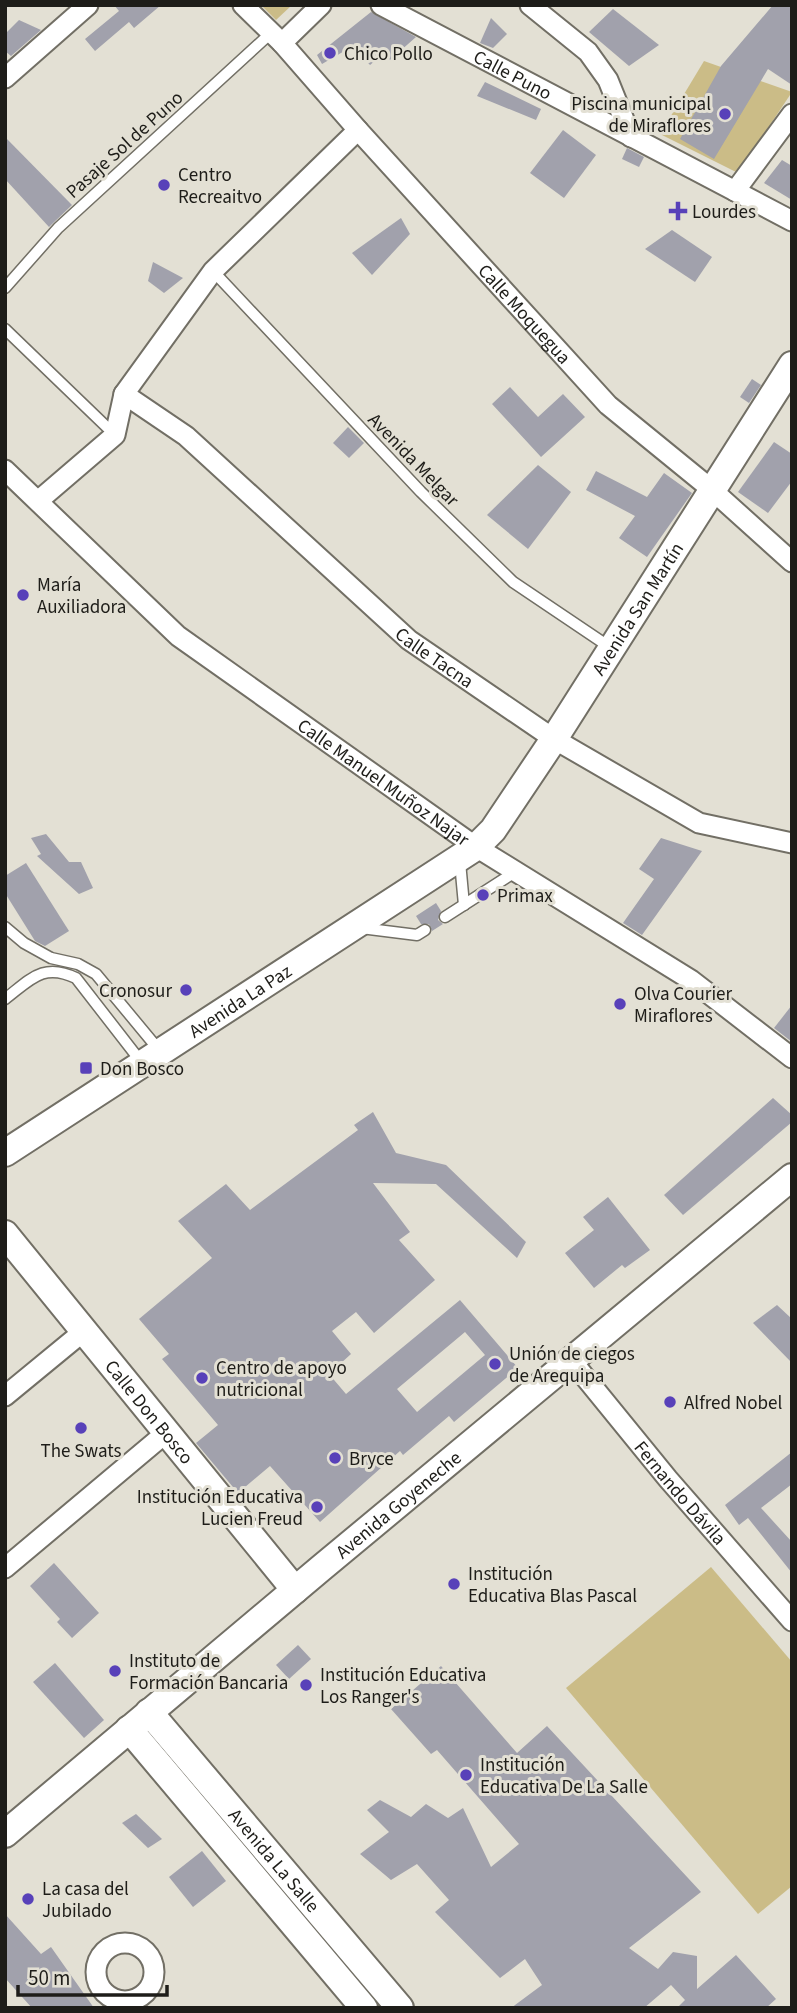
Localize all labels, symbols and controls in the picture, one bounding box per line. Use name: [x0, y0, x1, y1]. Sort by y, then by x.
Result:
place label: Chico Pollo: [344, 41, 433, 68]
street label: Calle Puno: [468, 44, 556, 107]
marker: Chico Pollo: [322, 45, 338, 61]
street label: Pasaje Sol de Puno: [60, 85, 190, 205]
place label: Piscina municipal de Miraflores: [571, 91, 711, 140]
marker: Piscina municipal de Miraflores: [717, 106, 733, 122]
place label: Centro Recreaitvo: [178, 162, 262, 211]
marker: Centro Recreaitvo: [156, 177, 172, 193]
place label: Lourdes: [692, 199, 756, 226]
marker: Lourdes: [670, 203, 686, 219]
street label: Calle Moquegua: [471, 258, 576, 371]
street label: Avenida Melgar: [361, 407, 465, 513]
street label: Avenida San Martín: [586, 537, 691, 681]
place label: María Auxiliadora: [37, 572, 126, 621]
marker: María Auxiliadora: [15, 587, 31, 603]
street label: Calle Tacna: [388, 621, 479, 695]
street label: Calle Manuel Muñoz Najar: [292, 713, 475, 853]
place label: Primax: [497, 883, 553, 910]
marker: Primax: [475, 887, 491, 903]
street label: Avenida La Paz: [184, 958, 297, 1045]
place label: Cronosur: [99, 978, 172, 1005]
place label: Olva Courier Miraflores: [634, 981, 733, 1030]
marker: Cronosur: [178, 982, 194, 998]
marker: Olva Courier Miraflores: [612, 996, 628, 1012]
place label: Don Bosco: [100, 1056, 184, 1083]
marker: Don Bosco: [78, 1060, 94, 1076]
place label: Unión de ciegos de Arequipa: [509, 1341, 635, 1390]
street label: Calle Don Bosco: [98, 1354, 199, 1470]
place label: Centro de apoyo nutricional: [216, 1355, 347, 1404]
marker: Unión de ciegos de Arequipa: [487, 1356, 503, 1372]
marker: Centro de apoyo nutricional: [194, 1370, 210, 1386]
place label: Alfred Nobel: [684, 1390, 782, 1417]
marker: Alfred Nobel: [662, 1394, 678, 1410]
marker: The Swats: [73, 1420, 89, 1436]
street label: Fernando Dávila: [627, 1436, 732, 1552]
place label: The Swats: [41, 1438, 121, 1465]
street label: Avenida Goyeneche: [330, 1445, 468, 1566]
place label: Bryce: [349, 1446, 394, 1473]
marker: Bryce: [327, 1450, 343, 1466]
place label: Institución Educativa Lucien Freud: [137, 1484, 303, 1533]
marker: Institución Educativa Lucien Freud: [309, 1499, 325, 1515]
place label: Institución Educativa Blas Pascal: [468, 1561, 637, 1610]
marker: Institución Educativa Blas Pascal: [446, 1576, 462, 1592]
place label: Instituto de Formación Bancaria: [129, 1648, 288, 1697]
place label: Institución Educativa Los Ranger's: [320, 1662, 486, 1711]
marker: Instituto de Formación Bancaria: [107, 1663, 123, 1679]
marker: Institución Educativa Los Ranger's: [298, 1677, 314, 1693]
place label: Institución Educativa De La Salle: [480, 1752, 648, 1801]
marker: Institución Educativa De La Salle: [458, 1767, 474, 1783]
street label: Avenida La Salle: [221, 1803, 325, 1919]
place label: La casa del Jubilado: [42, 1876, 129, 1925]
marker: La casa del Jubilado: [20, 1891, 36, 1907]
scale bar: [18, 1954, 166, 1998]
text: 50 m: [28, 1963, 70, 1993]

